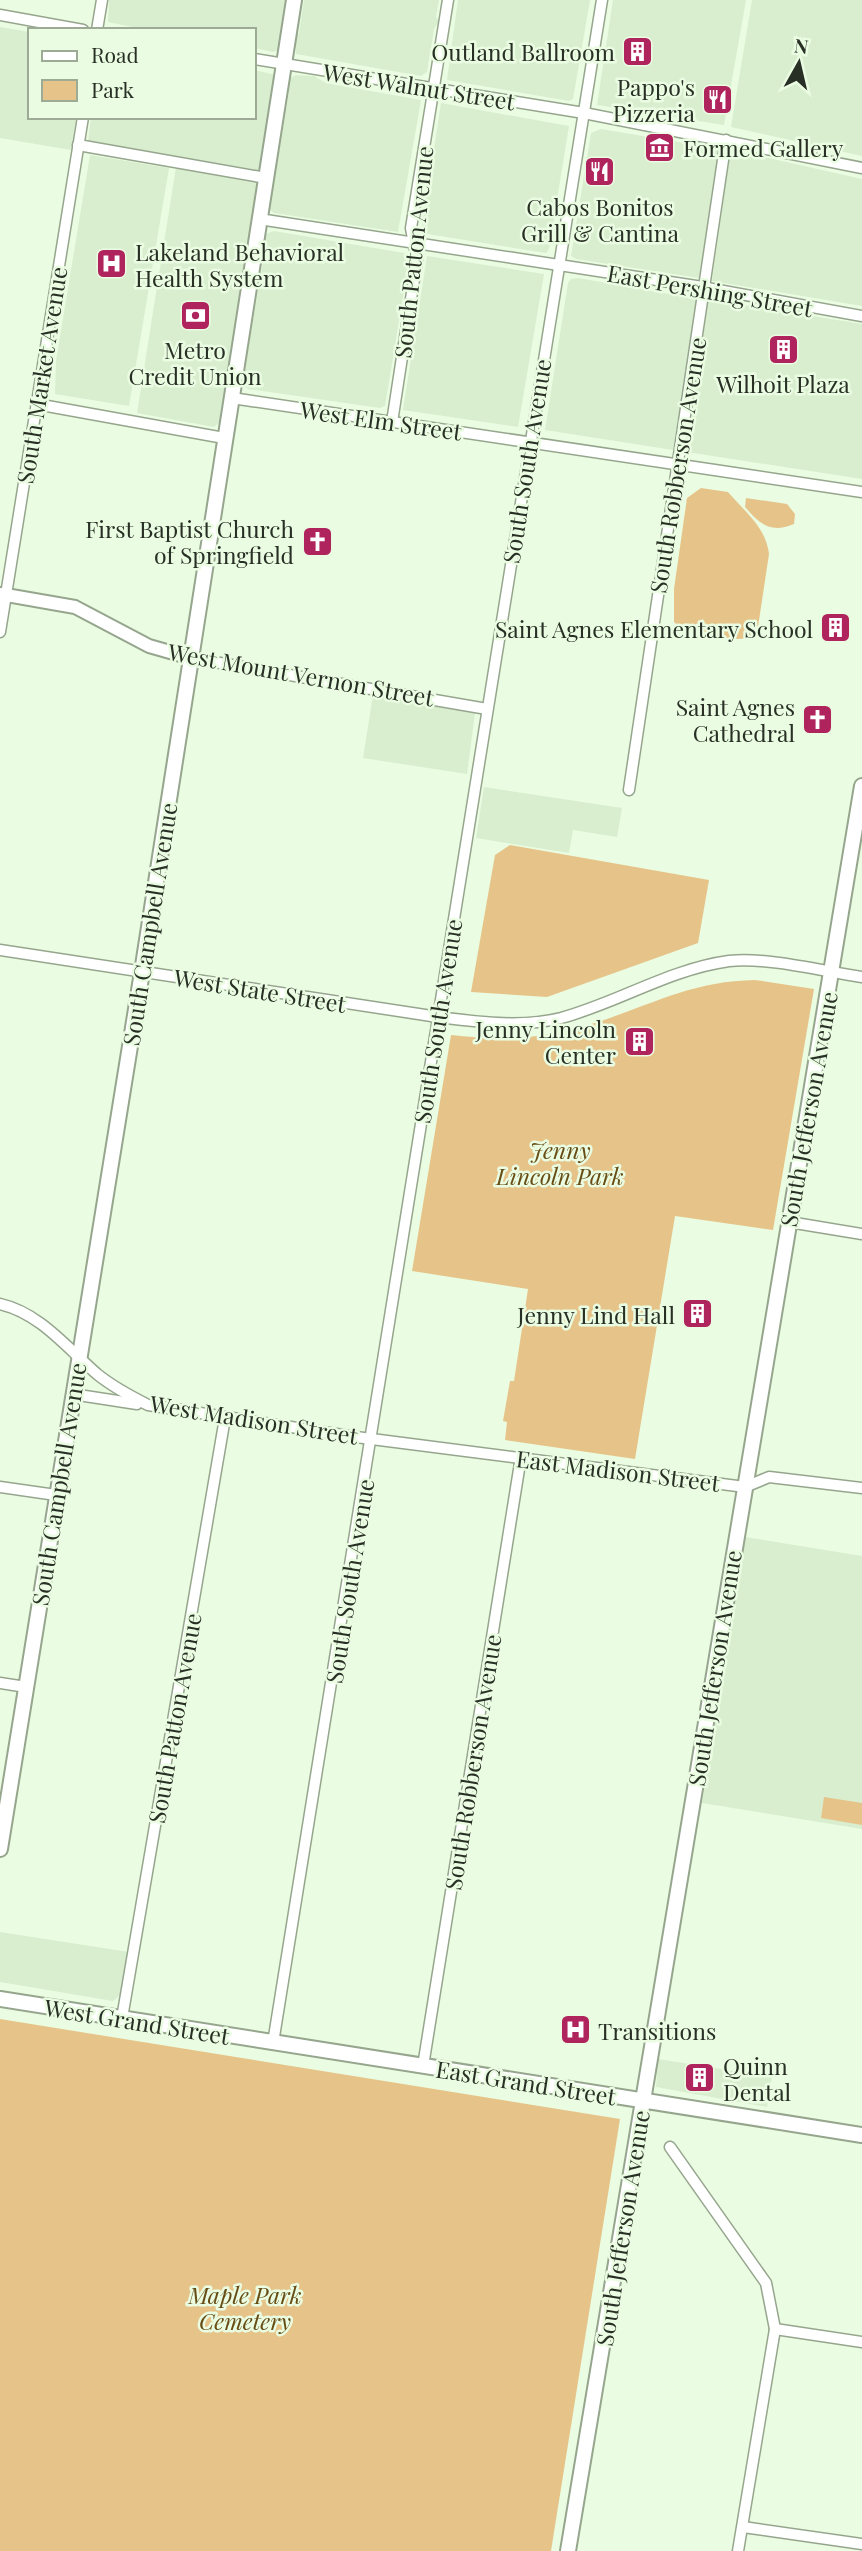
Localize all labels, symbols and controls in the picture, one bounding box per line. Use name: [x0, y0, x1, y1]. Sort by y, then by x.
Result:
legend: [28, 28, 256, 119]
north arrow: [764, 28, 834, 98]
text: N: [793, 31, 810, 59]
building icon: Outland Ballroom: [621, 34, 655, 68]
place label: Outland Ballroom: [431, 36, 616, 67]
text: Road: [91, 40, 139, 68]
street label: West Walnut Street: [320, 55, 518, 117]
place label: Pappo's Pizzeria: [613, 71, 696, 128]
text: Park: [91, 75, 135, 103]
restaurant icon: Pappo's Pizzeria: [701, 82, 735, 116]
museum icon: Formed Gallery: [643, 130, 677, 164]
place label: Formed Gallery: [683, 132, 844, 163]
street label: South Patton Avenue: [386, 144, 440, 360]
restaurant icon: Cabos Bonitos Grill & Cantina: [583, 155, 617, 189]
place label: Cabos Bonitos Grill & Cantina: [521, 191, 680, 248]
place label: Lakeland Behavioral Health System: [135, 236, 345, 293]
hospital icon: Lakeland Behavioral Health System: [95, 247, 129, 281]
street label: East Pershing Street: [605, 257, 816, 323]
street label: South Market Avenue: [9, 264, 73, 486]
bank icon: Metro Credit Union: [178, 298, 212, 332]
building icon: Wilhoit Plaza: [766, 332, 800, 366]
place label: Metro Credit Union: [129, 334, 262, 391]
street label: South Robberson Avenue: [641, 335, 713, 595]
street label: South South Avenue: [495, 357, 557, 565]
place label: Wilhoit Plaza: [715, 368, 850, 399]
street label: West Elm Street: [297, 393, 465, 447]
place label: First Baptist Church of Springfield: [85, 513, 294, 570]
church icon: First Baptist Church of Springfield: [300, 524, 334, 558]
building icon: Saint Agnes Elementary School: [819, 611, 853, 645]
place label: Saint Agnes Elementary School: [495, 613, 813, 644]
street label: West Mount Vernon Street: [165, 635, 437, 713]
place label: Saint Agnes Cathedral: [676, 691, 795, 748]
church icon: Saint Agnes Cathedral: [801, 702, 835, 736]
street label: South Campbell Avenue: [114, 800, 184, 1048]
street label: South South Avenue: [406, 917, 468, 1125]
street label: West State Street: [171, 961, 349, 1019]
street label: South Jefferson Avenue: [772, 989, 844, 1229]
place label: Jenny Lincoln Center: [474, 1013, 616, 1070]
building icon: Jenny Lincoln Center: [622, 1024, 656, 1058]
park label: Jenny Lincoln Park: [495, 1134, 624, 1191]
building icon: Jenny Lind Hall: [681, 1297, 715, 1331]
place label: Jenny Lind Hall: [516, 1299, 675, 1330]
street label: South Campbell Avenue: [23, 1360, 93, 1608]
street label: West Madison Street: [147, 1387, 361, 1451]
street label: East Madison Street: [514, 1442, 722, 1498]
street label: South South Avenue: [318, 1477, 380, 1685]
street label: South Jefferson Avenue: [680, 1548, 748, 1788]
street label: South Patton Avenue: [140, 1610, 208, 1826]
street label: South Robberson Avenue: [436, 1632, 508, 1892]
street label: West Grand Street: [41, 1991, 233, 2051]
hospital icon: Transitions: [558, 2013, 592, 2047]
place label: Transitions: [598, 2015, 716, 2046]
place label: Quinn Dental: [723, 2050, 792, 2107]
street label: East Grand Street: [434, 2052, 619, 2112]
building icon: Quinn Dental: [683, 2061, 717, 2095]
street label: South Jefferson Avenue: [588, 2108, 656, 2348]
park label: Maple Park Cemetery: [187, 2279, 302, 2336]

